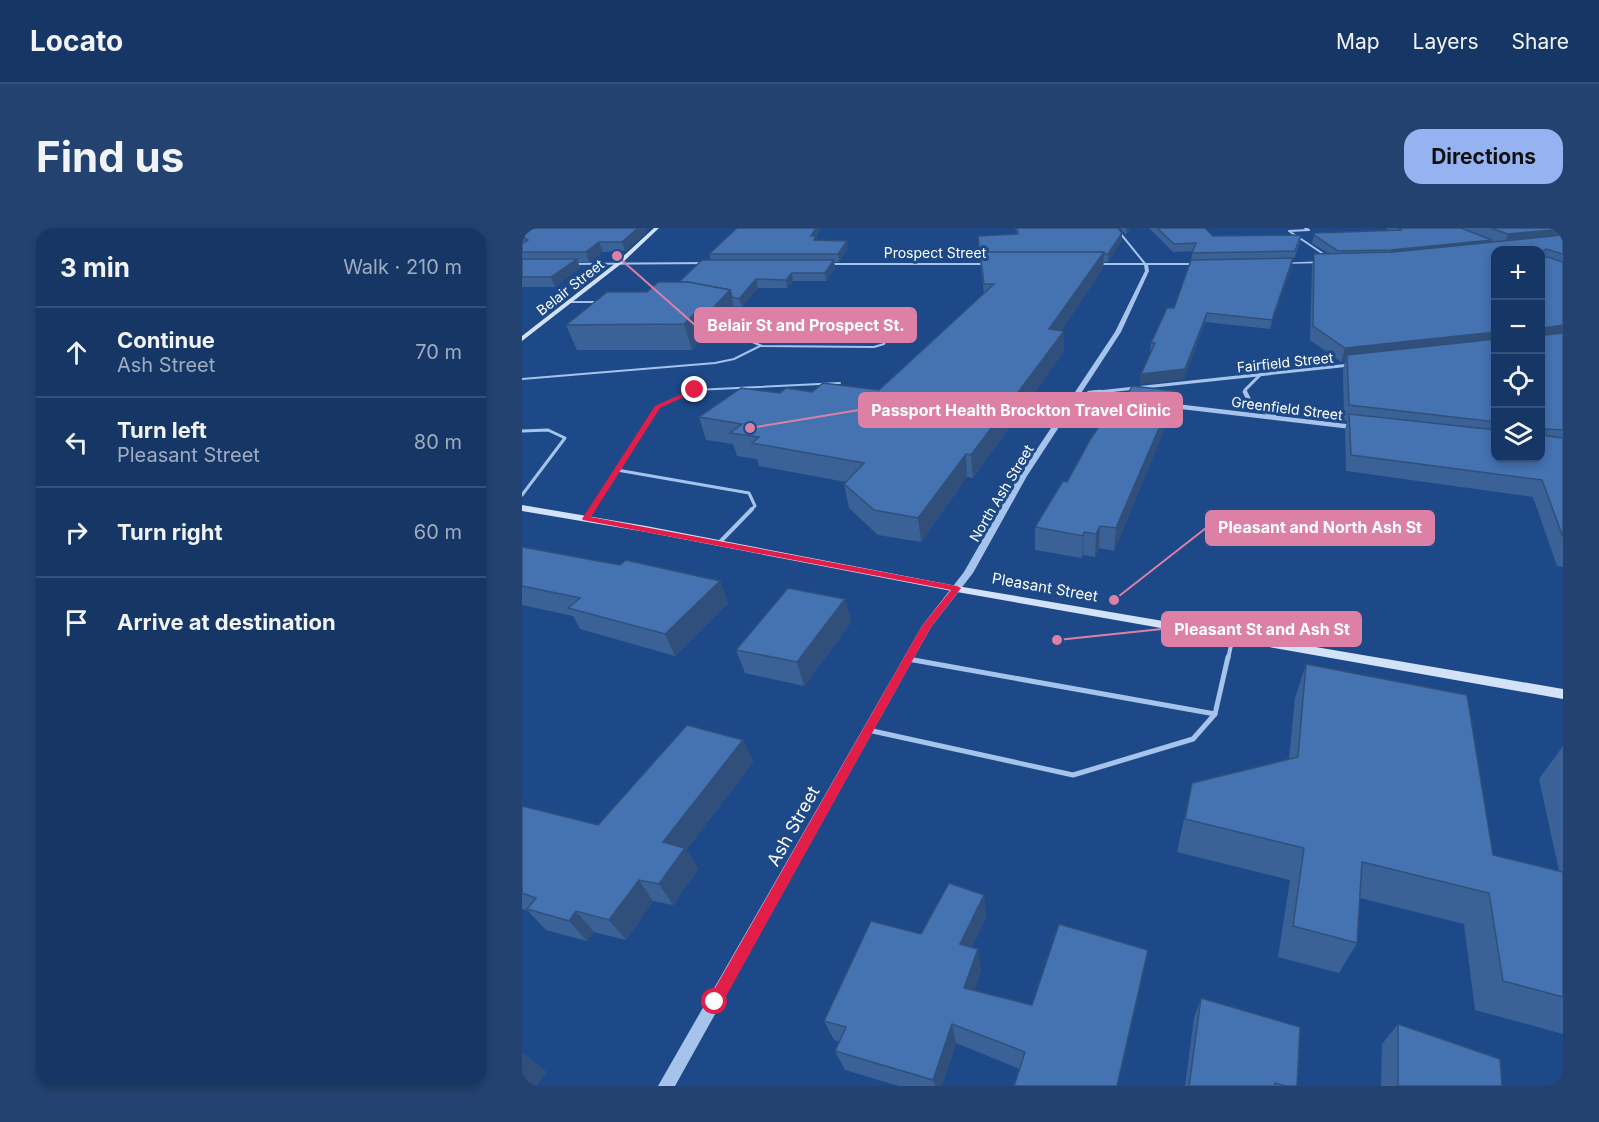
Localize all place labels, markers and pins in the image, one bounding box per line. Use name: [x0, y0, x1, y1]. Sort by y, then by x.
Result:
callout: Belair St and Prospect St.: [695, 308, 916, 342]
callout: Passport Health Brockton Travel Clinic: [859, 393, 1182, 427]
callout: Pleasant and North Ash St: [1206, 511, 1434, 545]
callout: Pleasant St and Ash St: [1162, 612, 1361, 646]

